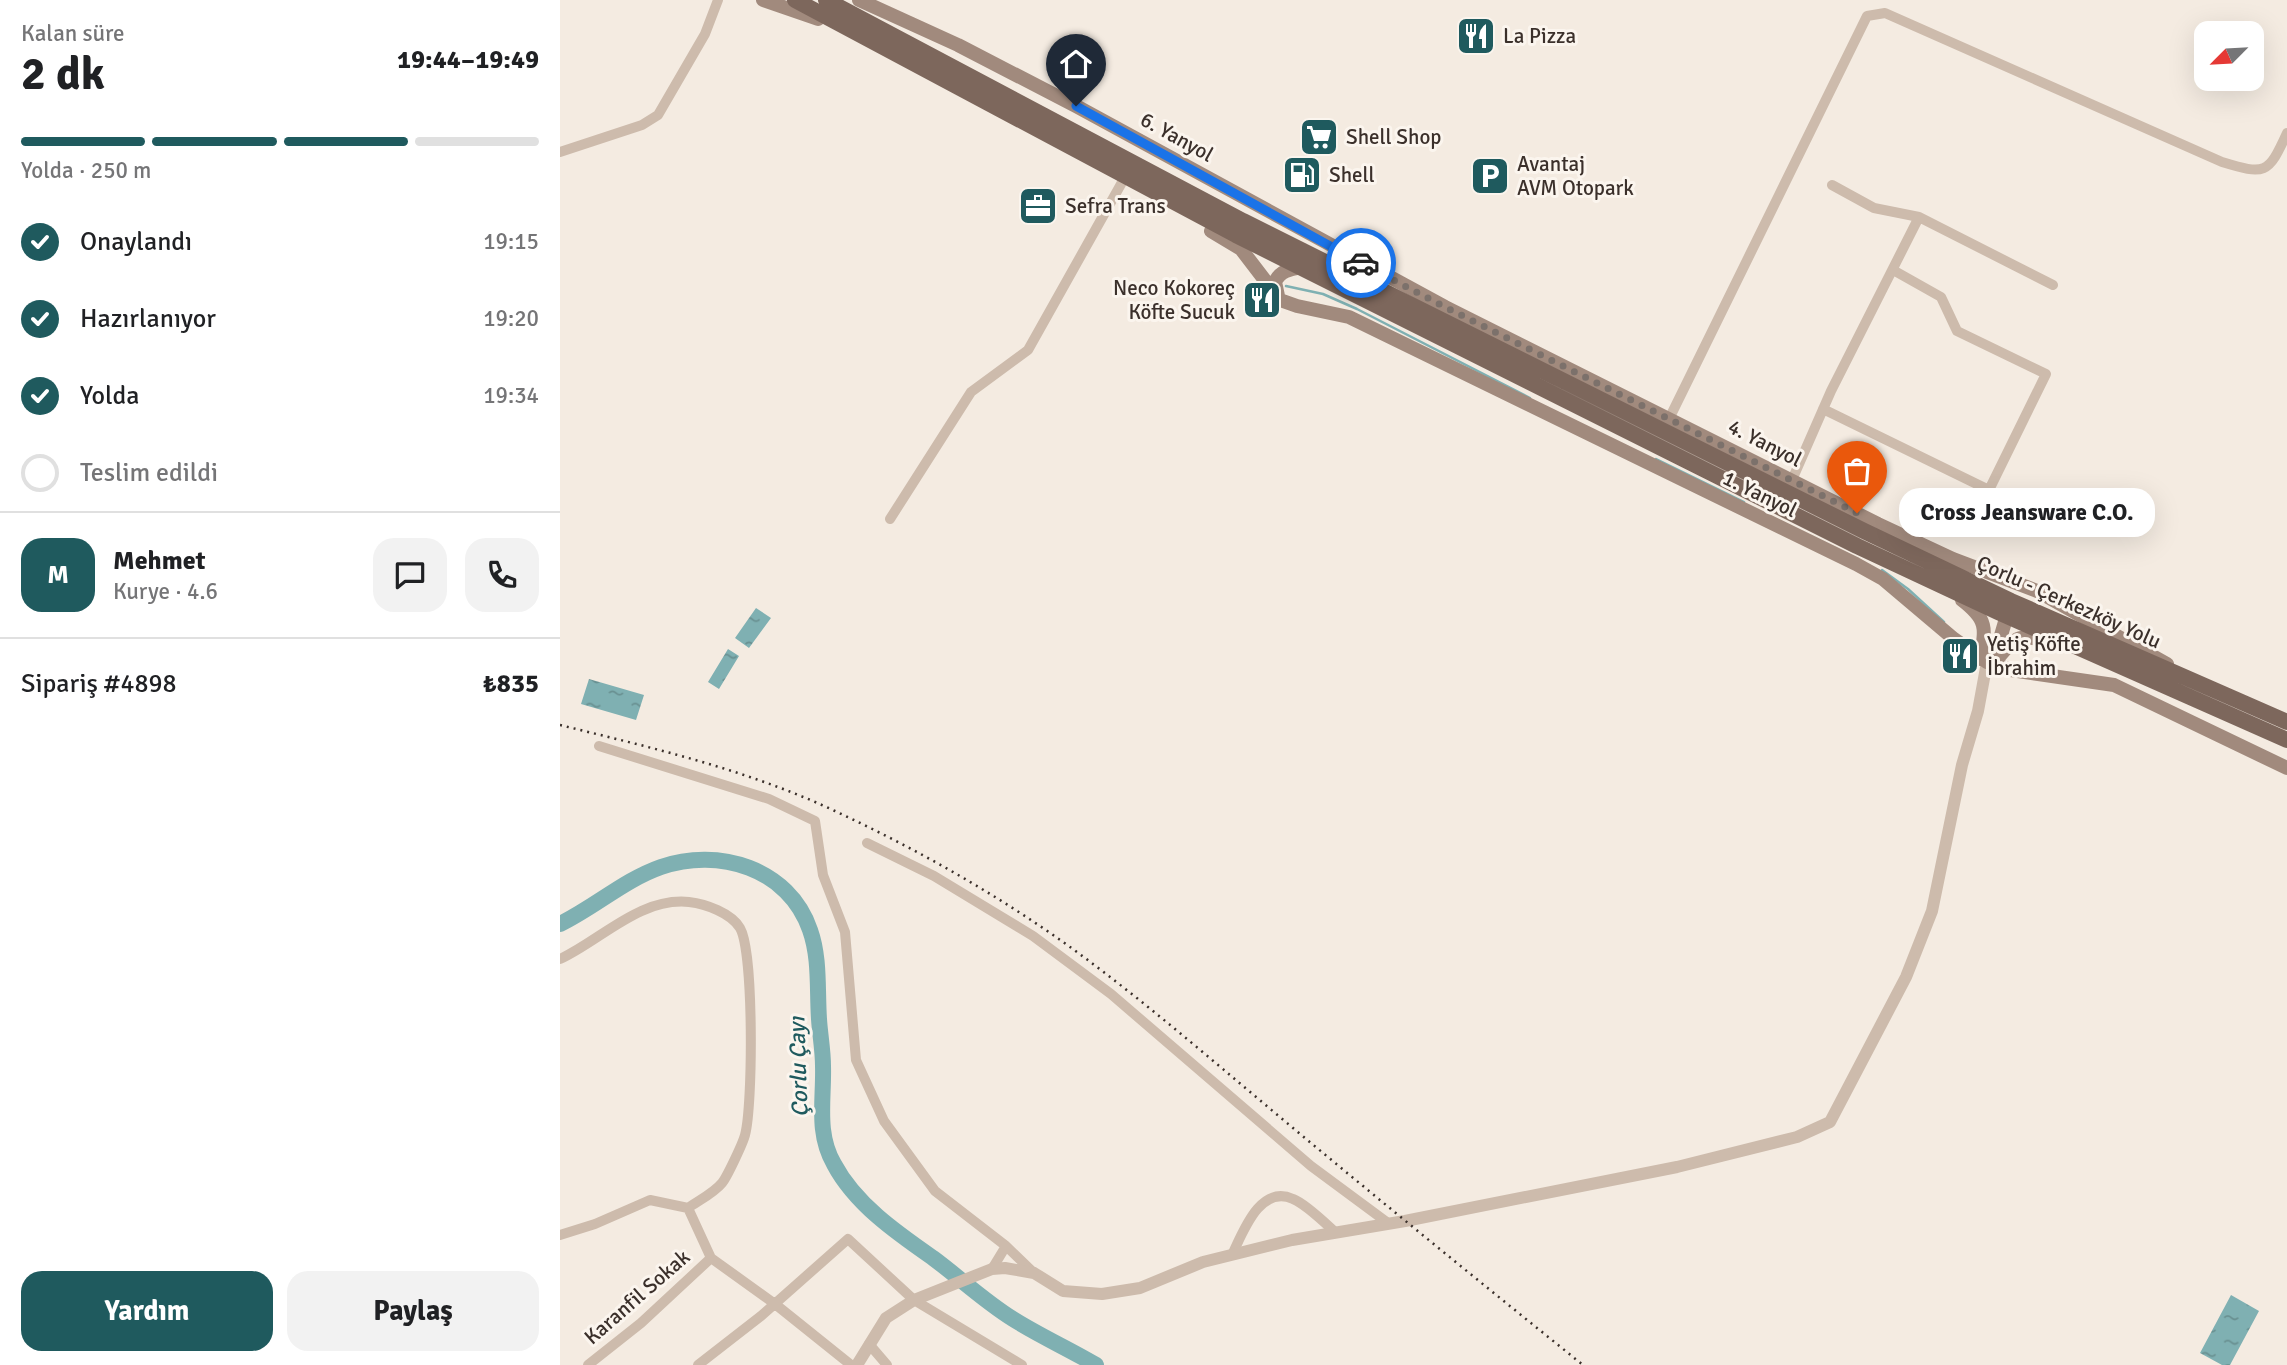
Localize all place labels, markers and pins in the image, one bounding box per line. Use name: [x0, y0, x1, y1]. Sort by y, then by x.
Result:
restaurant icon: La Pizza: [1455, 15, 1497, 57]
place label: La Pizza: [1503, 23, 1576, 49]
pin: [1046, 34, 1106, 106]
supermarket icon: Shell Shop: [1298, 116, 1340, 158]
place label: Shell Shop: [1346, 124, 1441, 150]
place label: Avantaj AVM Otopark: [1517, 151, 1634, 201]
fuel station icon: Shell: [1281, 154, 1323, 196]
parking icon: Avantaj AVM Otopark: [1469, 155, 1511, 197]
place label: Shell: [1329, 162, 1375, 188]
office icon: Sefra Trans: [1017, 185, 1059, 227]
place label: Sefra Trans: [1065, 193, 1166, 219]
place label: Neco Kokoreç Köfte Sucuk: [1113, 275, 1235, 325]
restaurant icon: Neco Kokoreç Köfte Sucuk: [1241, 279, 1283, 321]
pin: [1827, 441, 1887, 513]
callout: Cross Jeansware C.O.: [1899, 489, 2154, 538]
place label: Yetiş Köfte İbrahim: [1987, 631, 2081, 681]
restaurant icon: Yetiş Köfte İbrahim: [1939, 635, 1981, 677]

